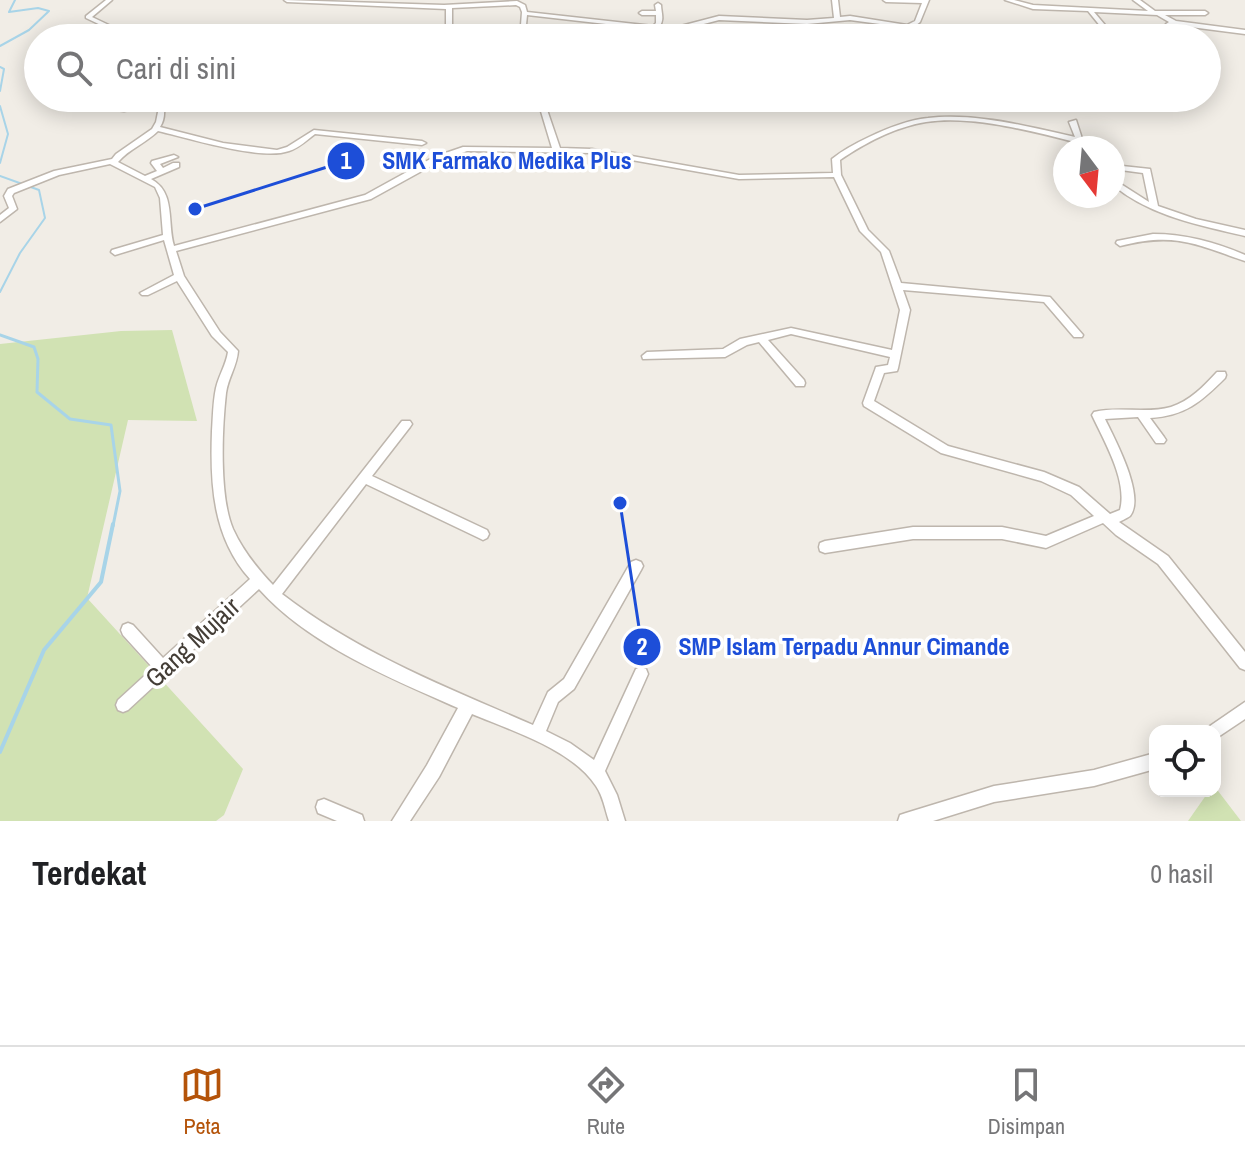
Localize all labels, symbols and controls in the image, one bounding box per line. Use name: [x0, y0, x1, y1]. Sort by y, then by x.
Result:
search box: [24, 24, 1221, 112]
icon: search: [52, 46, 96, 90]
text: Cari di sini: [116, 48, 236, 88]
north arrow: [1053, 136, 1125, 208]
callout: SMK Farmako Medika Plus: [326, 137, 648, 185]
text: 1: [341, 144, 352, 176]
text: SMK Farmako Medika Plus: [382, 144, 632, 176]
street label: Gang Mujair: [137, 589, 247, 695]
callout: SMP Islam Terpadu Annur Cimande: [622, 623, 1026, 671]
text: 2: [637, 630, 648, 662]
text: SMP Islam Terpadu Annur Cimande: [678, 630, 1010, 662]
map controls: [1149, 725, 1221, 797]
button: locate: [1149, 725, 1221, 797]
text: Terdekat: [32, 850, 146, 896]
text: 0 hasil: [1150, 856, 1213, 891]
tab: Peta: [180, 1063, 224, 1141]
tab: Rute: [584, 1063, 628, 1141]
tab: Disimpan: [988, 1063, 1065, 1141]

